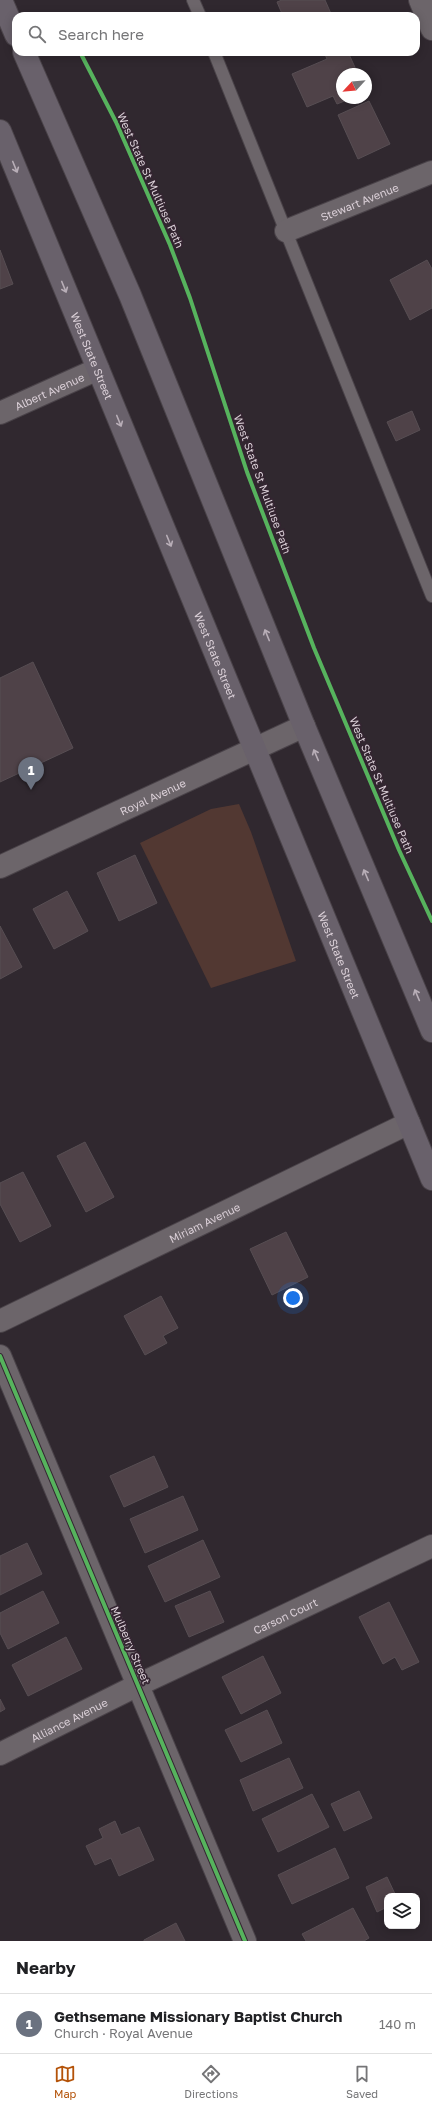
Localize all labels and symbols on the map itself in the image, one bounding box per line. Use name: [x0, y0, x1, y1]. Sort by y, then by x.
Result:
north arrow: [336, 68, 372, 104]
street label: West State St Multiuse Path: [115, 110, 187, 250]
one-way arrow: [12, 161, 19, 173]
street label: Stewart Avenue: [318, 180, 400, 223]
one-way arrow: [61, 281, 69, 293]
street label: West State Street: [69, 310, 116, 401]
street label: Albert Avenue: [13, 370, 86, 412]
street label: West State St Multiuse Path: [232, 413, 294, 555]
one-way arrow: [116, 414, 124, 426]
one-way arrow: [165, 534, 173, 546]
street label: West State Street: [192, 610, 240, 701]
one-way arrow: [263, 629, 270, 641]
street label: West State St Multiuse Path: [347, 715, 417, 855]
one-way arrow: [312, 750, 319, 762]
pin: 1: [18, 757, 44, 790]
street label: Royal Avenue: [117, 775, 187, 817]
one-way arrow: [362, 870, 370, 882]
street label: West State Street: [316, 909, 363, 1000]
one-way arrow: [413, 990, 420, 1002]
street label: Miriam Avenue: [167, 1199, 242, 1245]
your location: [283, 1288, 303, 1308]
street label: Carson Court: [251, 1595, 319, 1636]
street label: Mulberry Street: [109, 1604, 153, 1686]
street label: Alliance Avenue: [28, 1695, 109, 1744]

